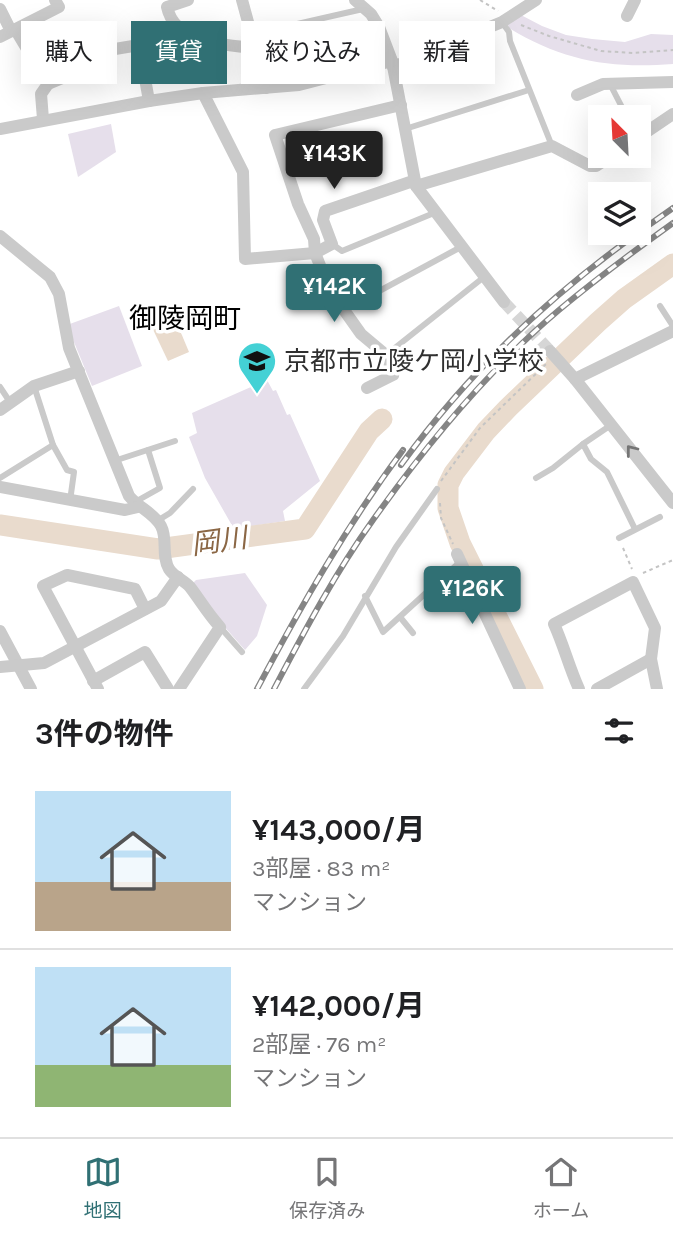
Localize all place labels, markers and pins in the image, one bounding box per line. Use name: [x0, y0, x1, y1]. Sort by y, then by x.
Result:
pin: ¥143K: [285, 132, 383, 191]
pin: ¥142K: [285, 264, 383, 324]
school or university icon: 京都市立陵ケ岡小学校: [236, 340, 278, 395]
place label: 京都市立陵ケ岡小学校: [284, 346, 544, 377]
pin: ¥126K: [423, 566, 521, 626]

